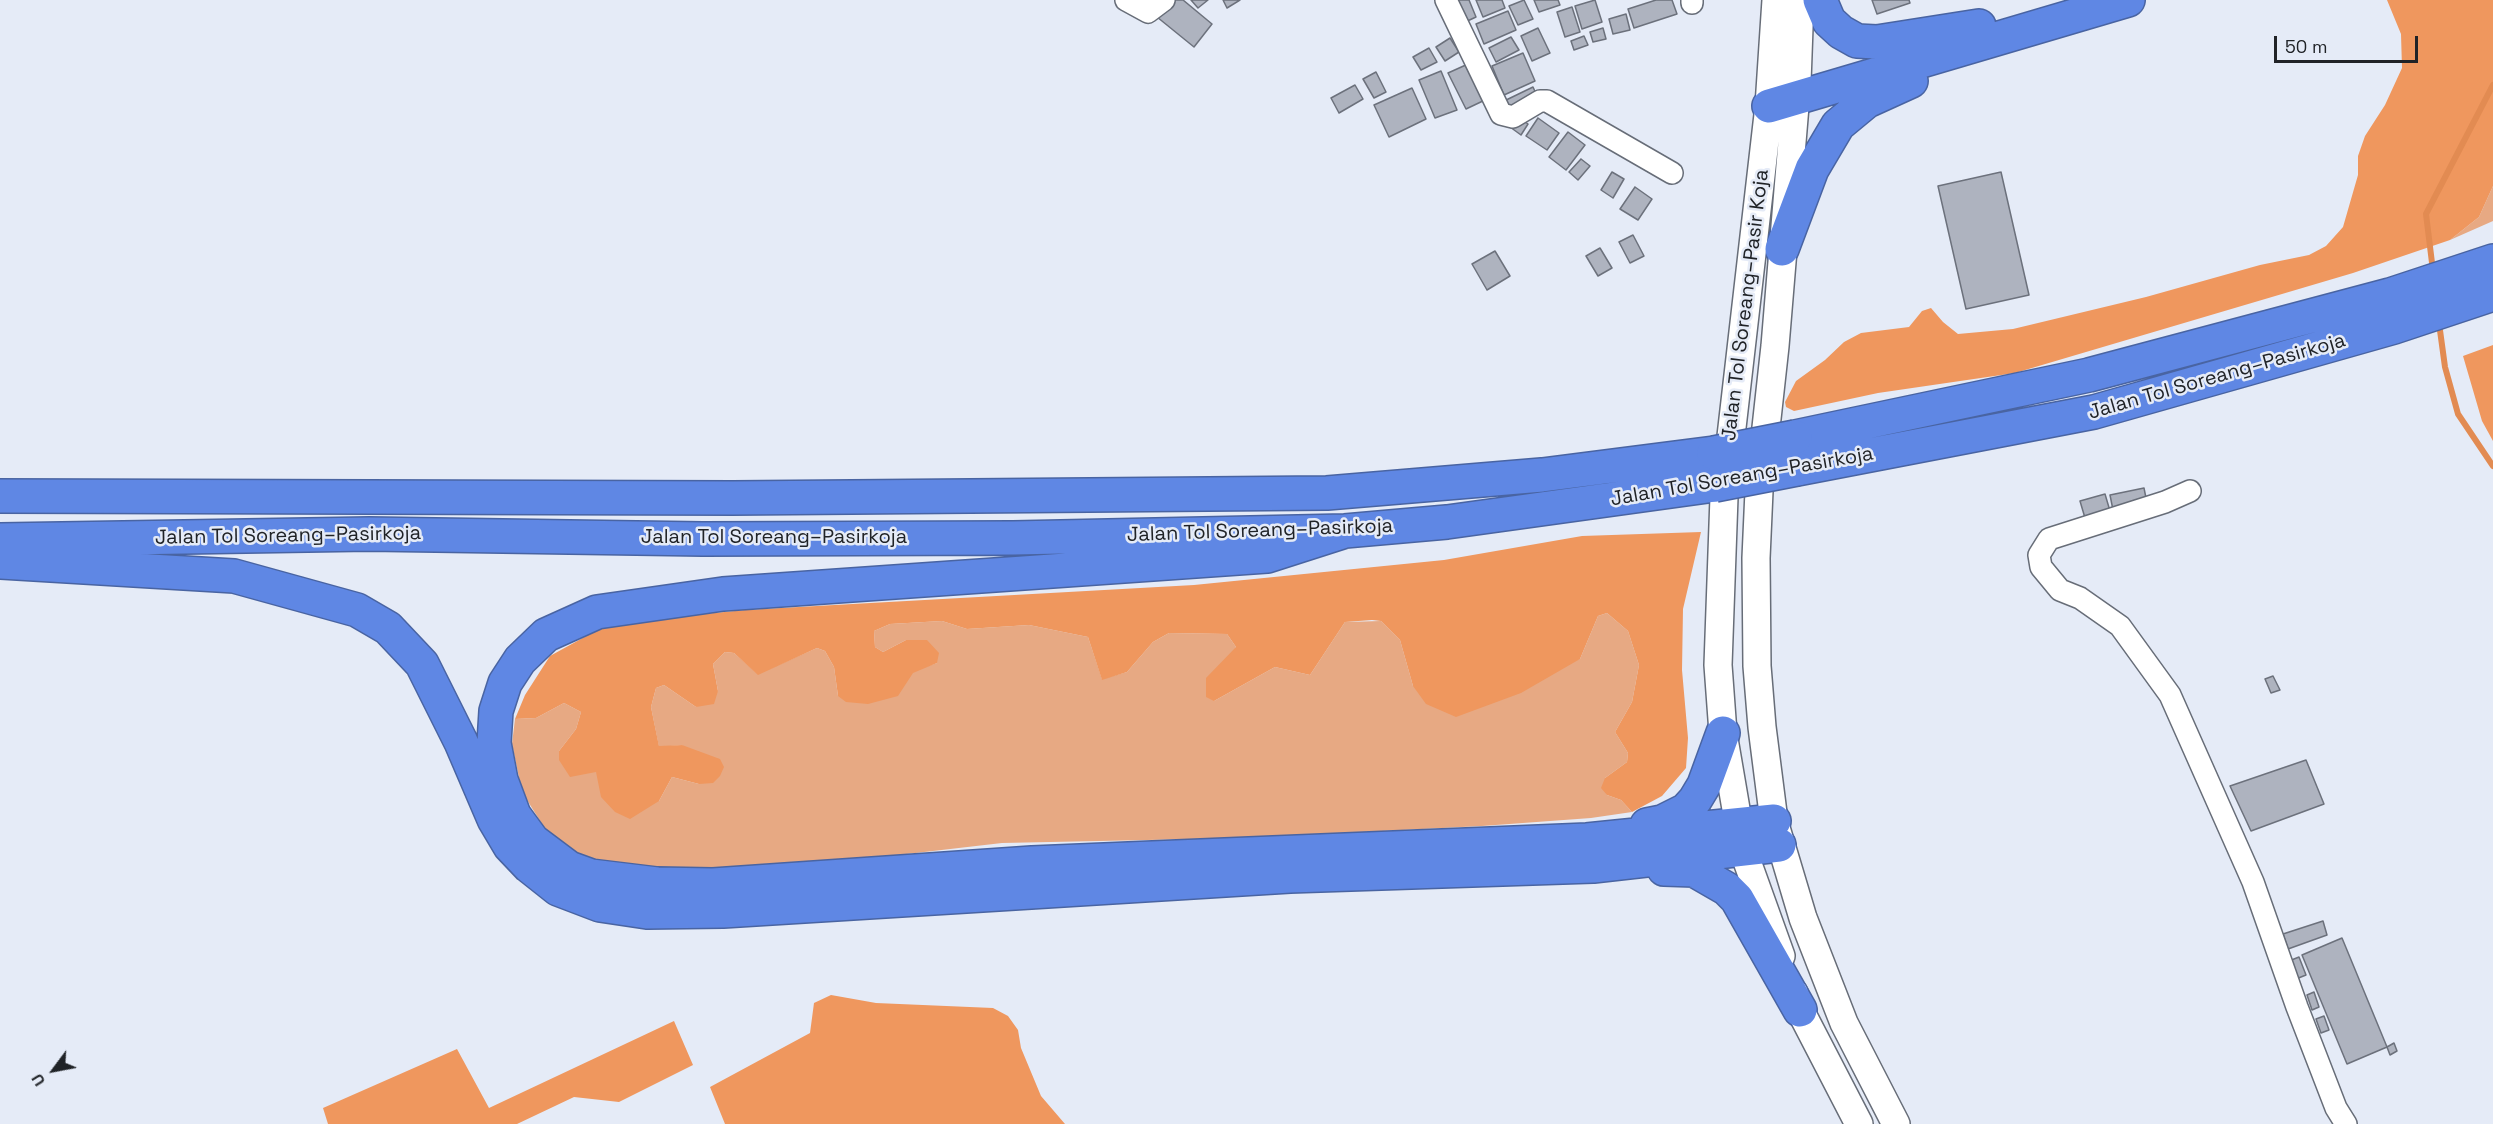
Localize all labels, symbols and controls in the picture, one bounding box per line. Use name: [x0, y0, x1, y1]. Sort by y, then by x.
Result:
scale bar: [2277, 24, 2421, 62]
text: 50 m: [2285, 35, 2327, 58]
street label: Jalan Tol Soreang–Pasir Koja: [1717, 168, 1775, 442]
street label: Jalan Tol Soreang–Pasirkoja: [2086, 329, 2348, 425]
street label: Jalan Tol Soreang–Pasirkoja: [1609, 442, 1875, 512]
street label: Jalan Tol Soreang–Pasirkoja: [1126, 514, 1394, 548]
street label: Jalan Tol Soreang–Pasirkoja: [155, 522, 421, 550]
street label: Jalan Tol Soreang–Pasirkoja: [641, 526, 907, 550]
north arrow: [24, 1040, 84, 1100]
text: U: [27, 1070, 50, 1090]

